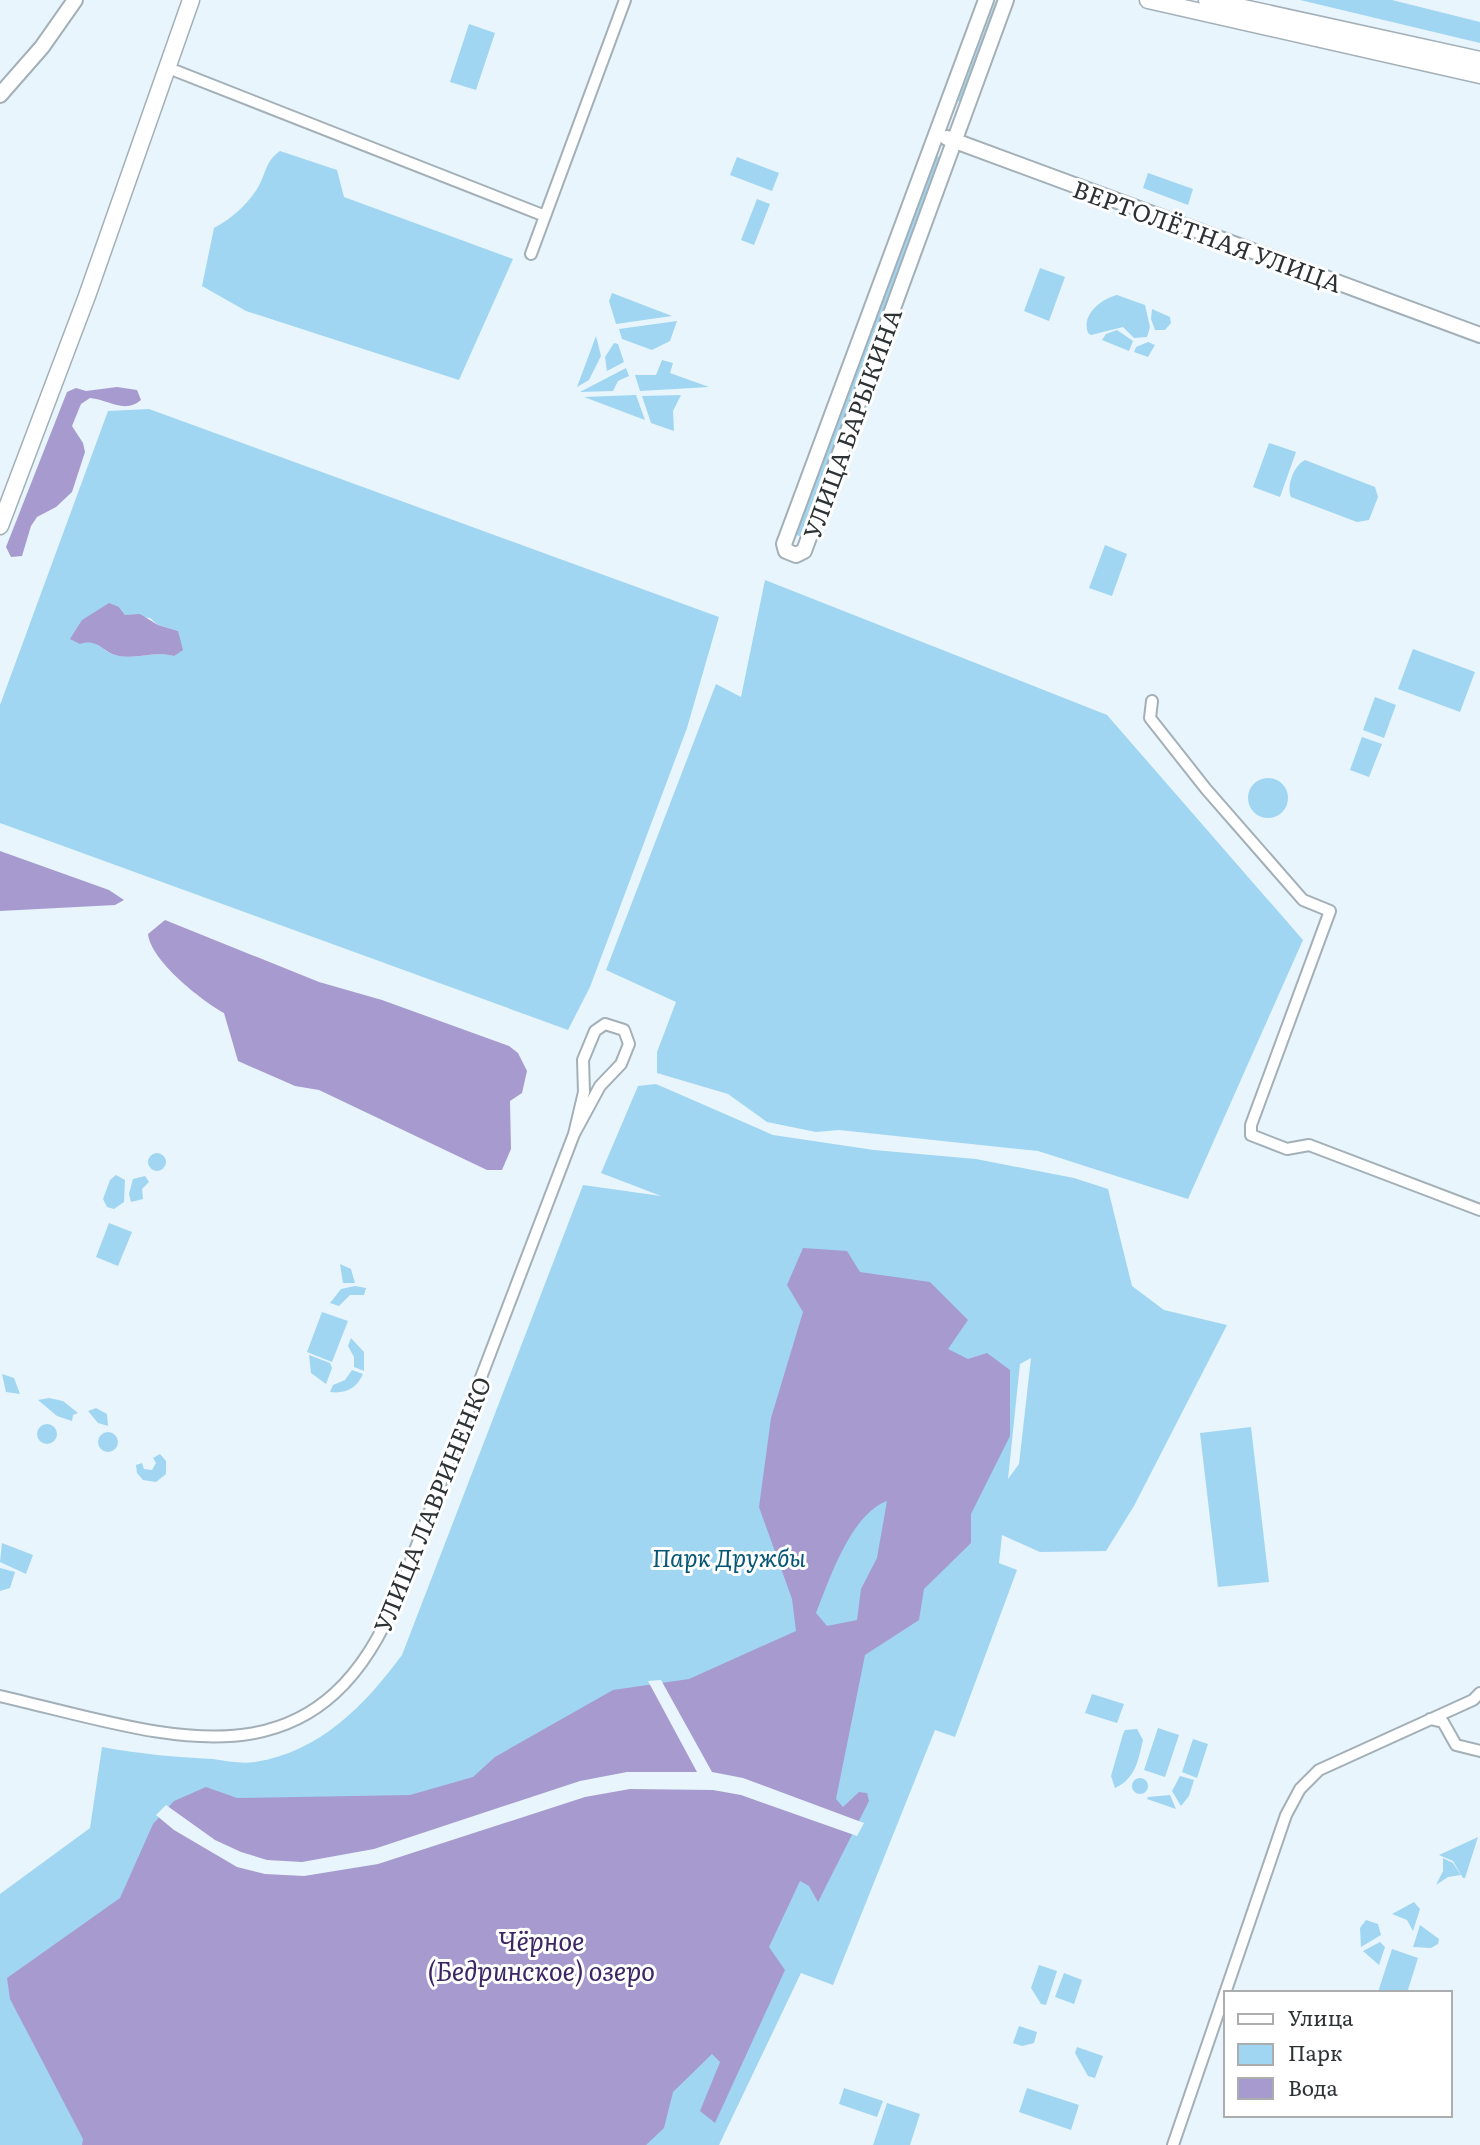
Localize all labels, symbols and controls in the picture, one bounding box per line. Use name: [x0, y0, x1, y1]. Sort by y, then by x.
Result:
street label: ВЕРТОЛЁТНАЯ УЛИЦА: [1069, 170, 1348, 300]
street label: УЛИЦА БАРЫКИНА: [793, 303, 909, 543]
street label: УЛИЦА ЛАВРИНЕНКО: [364, 1371, 498, 1637]
park label: Парк Дружбы: [652, 1539, 806, 1574]
water label: Чёрное (Бедринское) озеро: [427, 1920, 655, 1989]
legend: [1224, 1991, 1452, 2117]
text: Улица: [1288, 2001, 1354, 2032]
text: Парк: [1288, 2036, 1343, 2067]
text: Вода: [1288, 2071, 1339, 2102]

